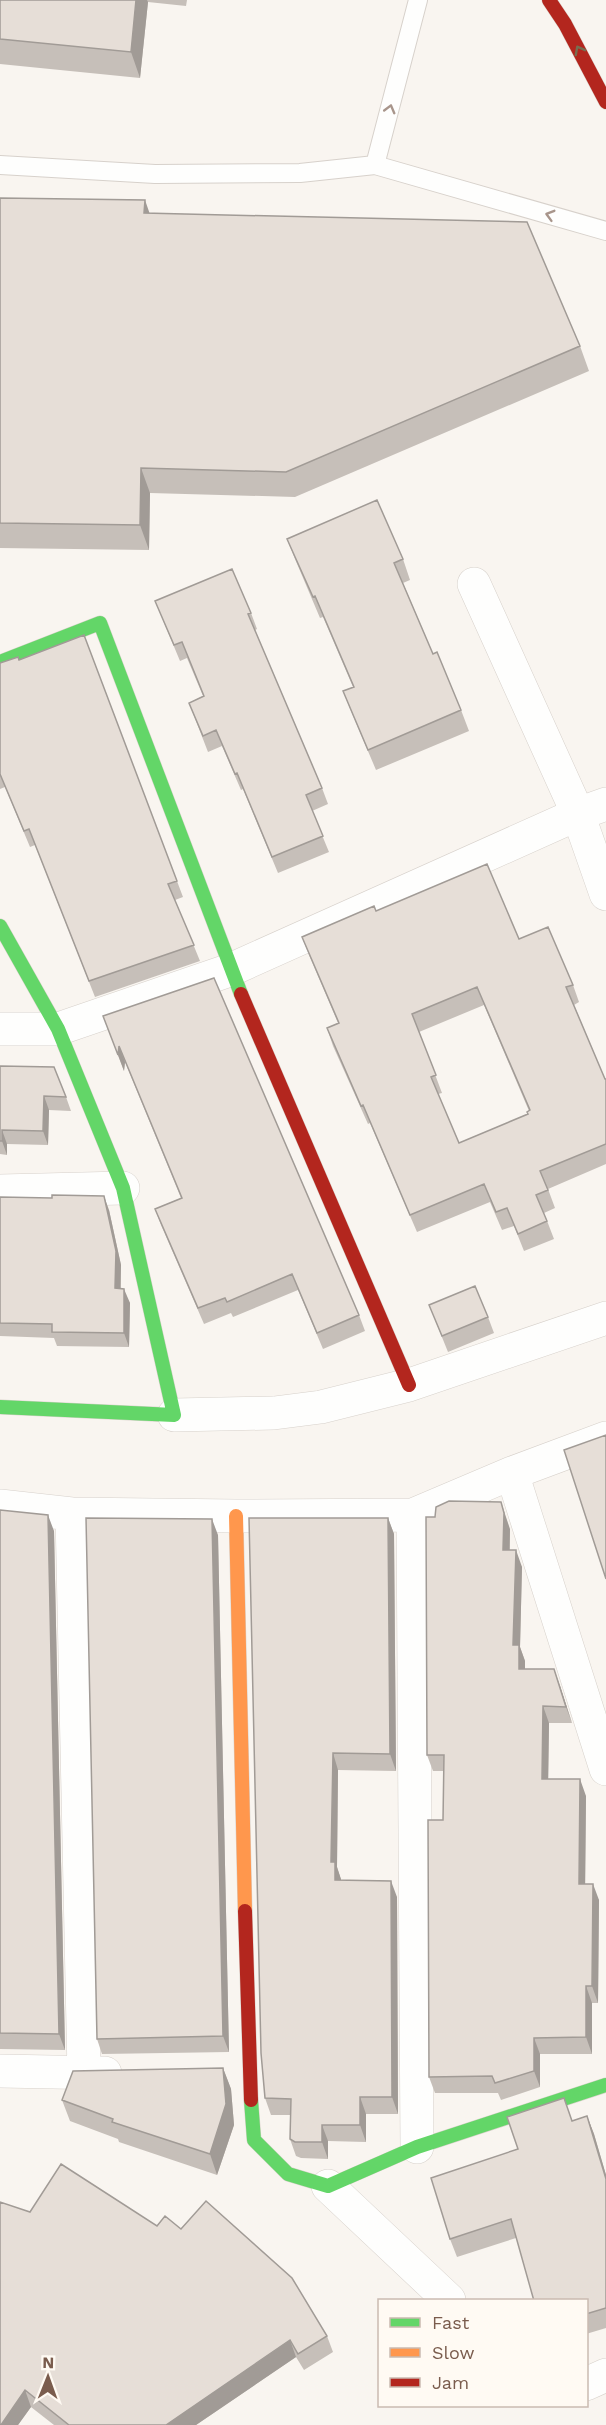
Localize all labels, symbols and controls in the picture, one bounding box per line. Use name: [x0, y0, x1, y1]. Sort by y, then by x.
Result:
one-way arrow: [575, 46, 586, 56]
one-way arrow: [383, 104, 395, 115]
one-way arrow: [545, 210, 556, 222]
legend: [378, 2299, 588, 2407]
text: Fast: [432, 2312, 470, 2333]
text: Slow: [432, 2342, 475, 2363]
north arrow: [18, 2347, 78, 2407]
text: N: [42, 2353, 54, 2372]
text: Jam: [432, 2372, 469, 2393]

